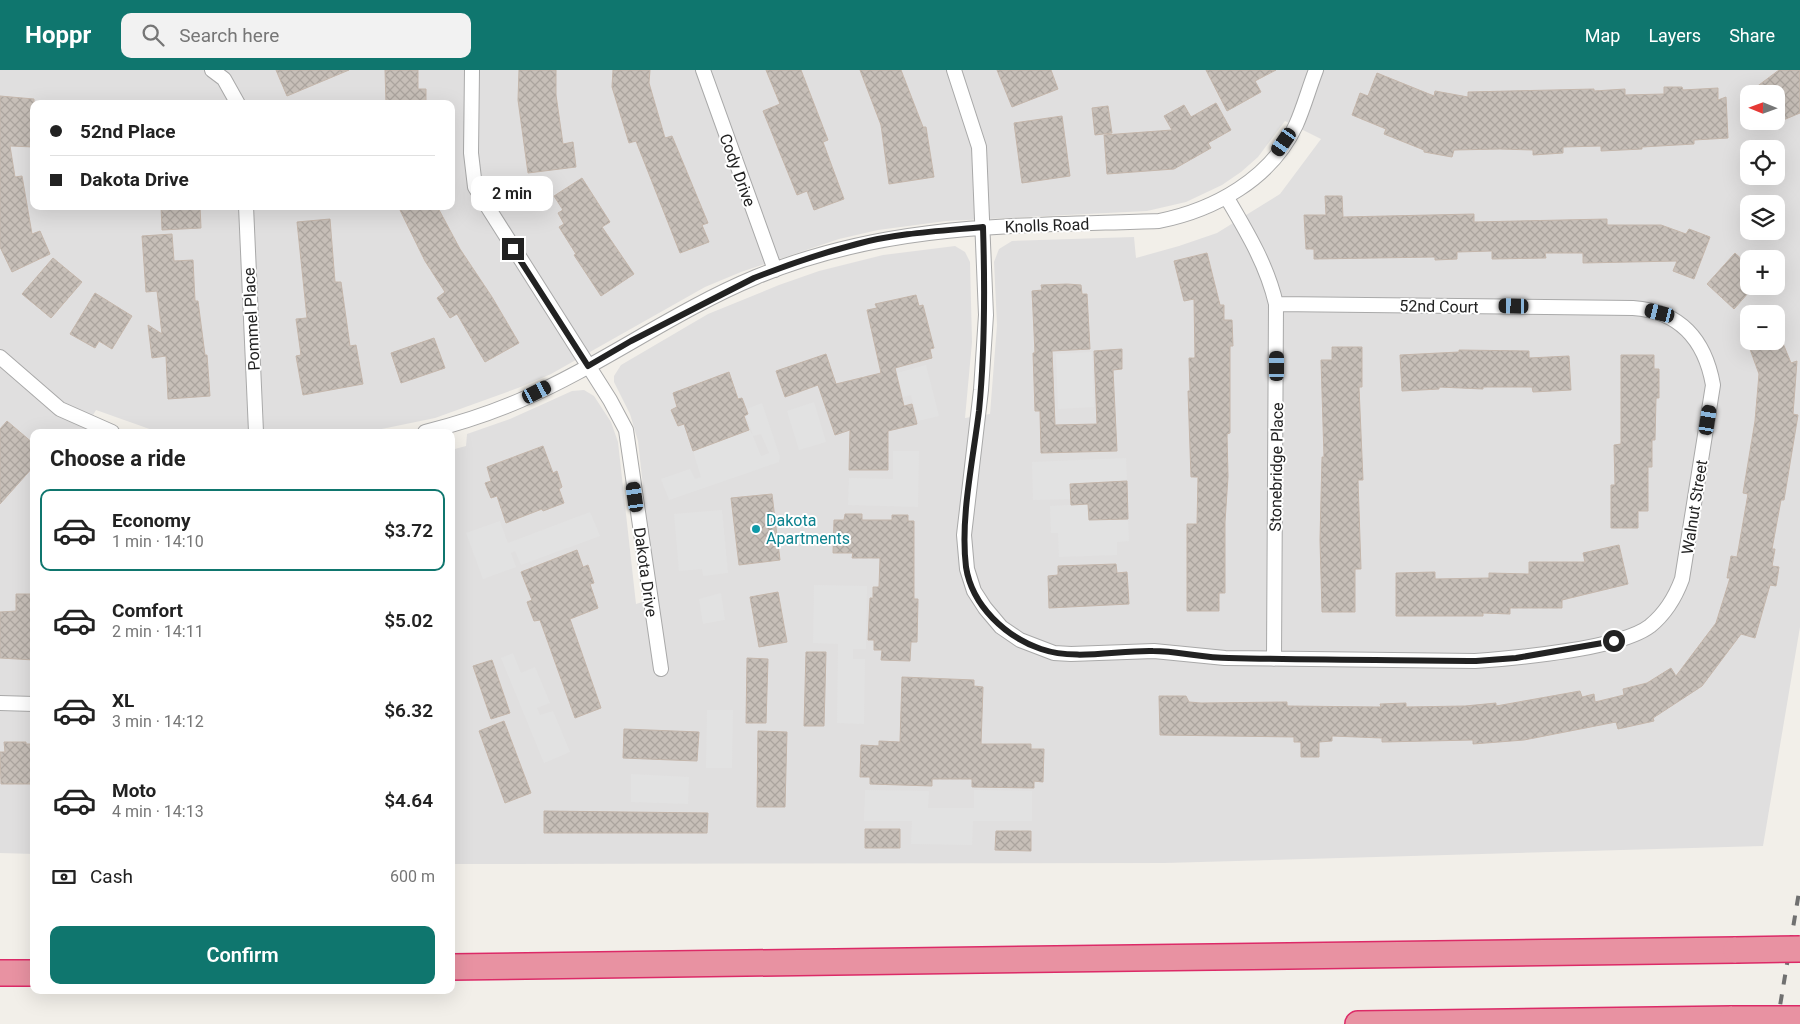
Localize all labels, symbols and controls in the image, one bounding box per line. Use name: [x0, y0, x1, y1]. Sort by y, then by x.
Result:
search box: [121, 13, 471, 58]
text: Hoppr: [25, 21, 91, 49]
icon: search: [139, 21, 167, 49]
text: Search here: [179, 24, 279, 47]
text: Map: [1585, 25, 1620, 46]
text: Layers: [1648, 25, 1701, 46]
text: Share: [1729, 25, 1775, 46]
north arrow: [1740, 85, 1785, 130]
map controls: [1740, 85, 1785, 350]
text: 52nd Place: [80, 120, 175, 143]
car: [1269, 125, 1298, 159]
street label: Cody Drive: [716, 131, 759, 209]
button: locate: [1740, 140, 1785, 185]
text: Dakota Drive: [80, 168, 189, 191]
callout: 2 min: [472, 176, 554, 212]
text: 2 min: [492, 184, 532, 203]
button: layers: [1740, 195, 1785, 240]
street label: Knolls Road: [1004, 215, 1090, 236]
route end: [502, 238, 524, 260]
button: +: [1740, 250, 1785, 295]
street label: Pommel Place: [239, 267, 264, 371]
street label: 52nd Court: [1399, 296, 1479, 317]
car: [1498, 298, 1529, 314]
car: [1643, 302, 1676, 324]
button: −: [1740, 305, 1785, 350]
car: [1269, 351, 1284, 381]
car: [520, 379, 553, 405]
street label: Stonebridge Place: [1266, 402, 1287, 532]
car: [1698, 404, 1717, 436]
text: Choose a ride: [50, 446, 186, 471]
street label: Walnut Street: [1678, 458, 1711, 556]
car: [625, 481, 644, 513]
icon: car: [52, 508, 97, 553]
text: Economy: [112, 509, 191, 532]
place label: Dakota Apartments: [766, 511, 850, 548]
text: $3.72: [384, 519, 433, 542]
marker: Dakota Apartments: [750, 523, 762, 535]
street label: Dakota Drive: [630, 526, 661, 618]
text: 1 min · 14:10: [112, 532, 204, 551]
icon: car: [52, 598, 97, 643]
text: Comfort: [112, 599, 183, 622]
text: $5.02: [384, 609, 433, 632]
text: 2 min · 14:11: [112, 622, 204, 641]
route start: [1603, 630, 1625, 652]
icon: car: [52, 688, 97, 733]
text: XL: [112, 689, 134, 712]
text: $6.32: [384, 699, 433, 722]
text: 3 min · 14:12: [112, 712, 204, 731]
icon: car: [52, 778, 97, 823]
text: Moto: [112, 779, 156, 802]
text: $4.64: [384, 789, 433, 812]
text: 4 min · 14:13: [112, 802, 204, 821]
icon: cash: [50, 863, 78, 891]
text: Cash: [90, 865, 133, 888]
text: 600 m: [390, 867, 435, 886]
button: Confirm: [50, 926, 435, 984]

